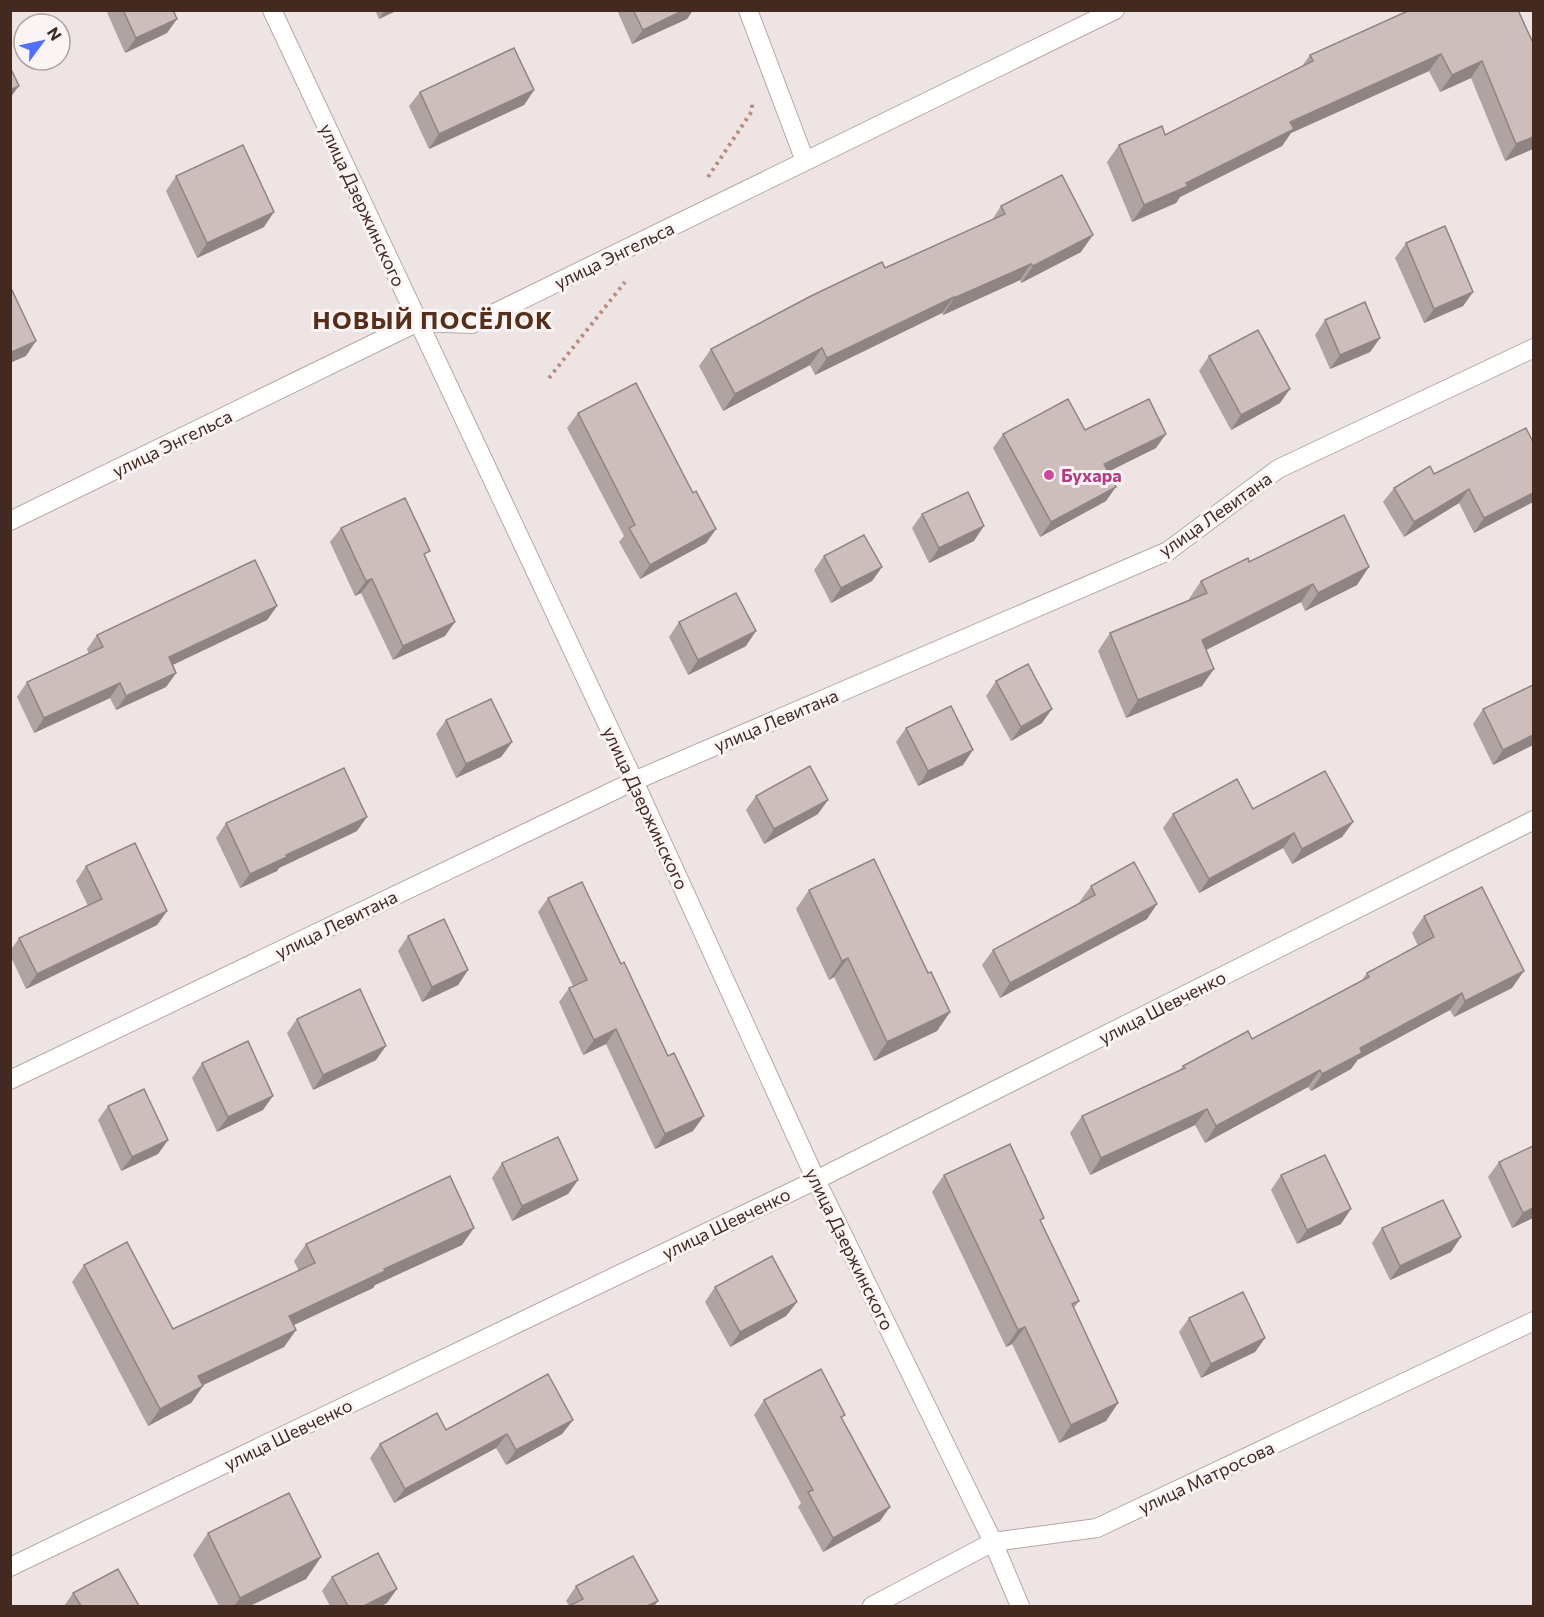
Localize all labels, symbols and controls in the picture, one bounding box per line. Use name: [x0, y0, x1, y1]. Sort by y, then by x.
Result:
north arrow: [12, 12, 72, 72]
text: N: [44, 23, 66, 44]
street label: улица Дзержинского: [316, 120, 410, 290]
street label: улица Энгельса: [551, 217, 677, 293]
district label: НОВЫЙ ПОСЁЛОК: [313, 305, 553, 334]
street label: улица Энгельса: [109, 405, 235, 481]
place label: Бухара: [1061, 464, 1122, 486]
street label: улица Левитана: [1154, 467, 1276, 561]
marker: Бухара: [1042, 468, 1056, 482]
street label: улица Левитана: [711, 684, 841, 756]
street label: улица Дзержинского: [599, 723, 693, 893]
street label: улица Левитана: [271, 885, 401, 963]
street label: улица Шевченко: [1095, 965, 1229, 1049]
street label: улица Дзержинского: [801, 1164, 899, 1334]
street label: улица Шевченко: [658, 1182, 794, 1264]
street label: улица Шевченко: [220, 1393, 356, 1475]
street label: улица Матросова: [1135, 1436, 1277, 1518]

